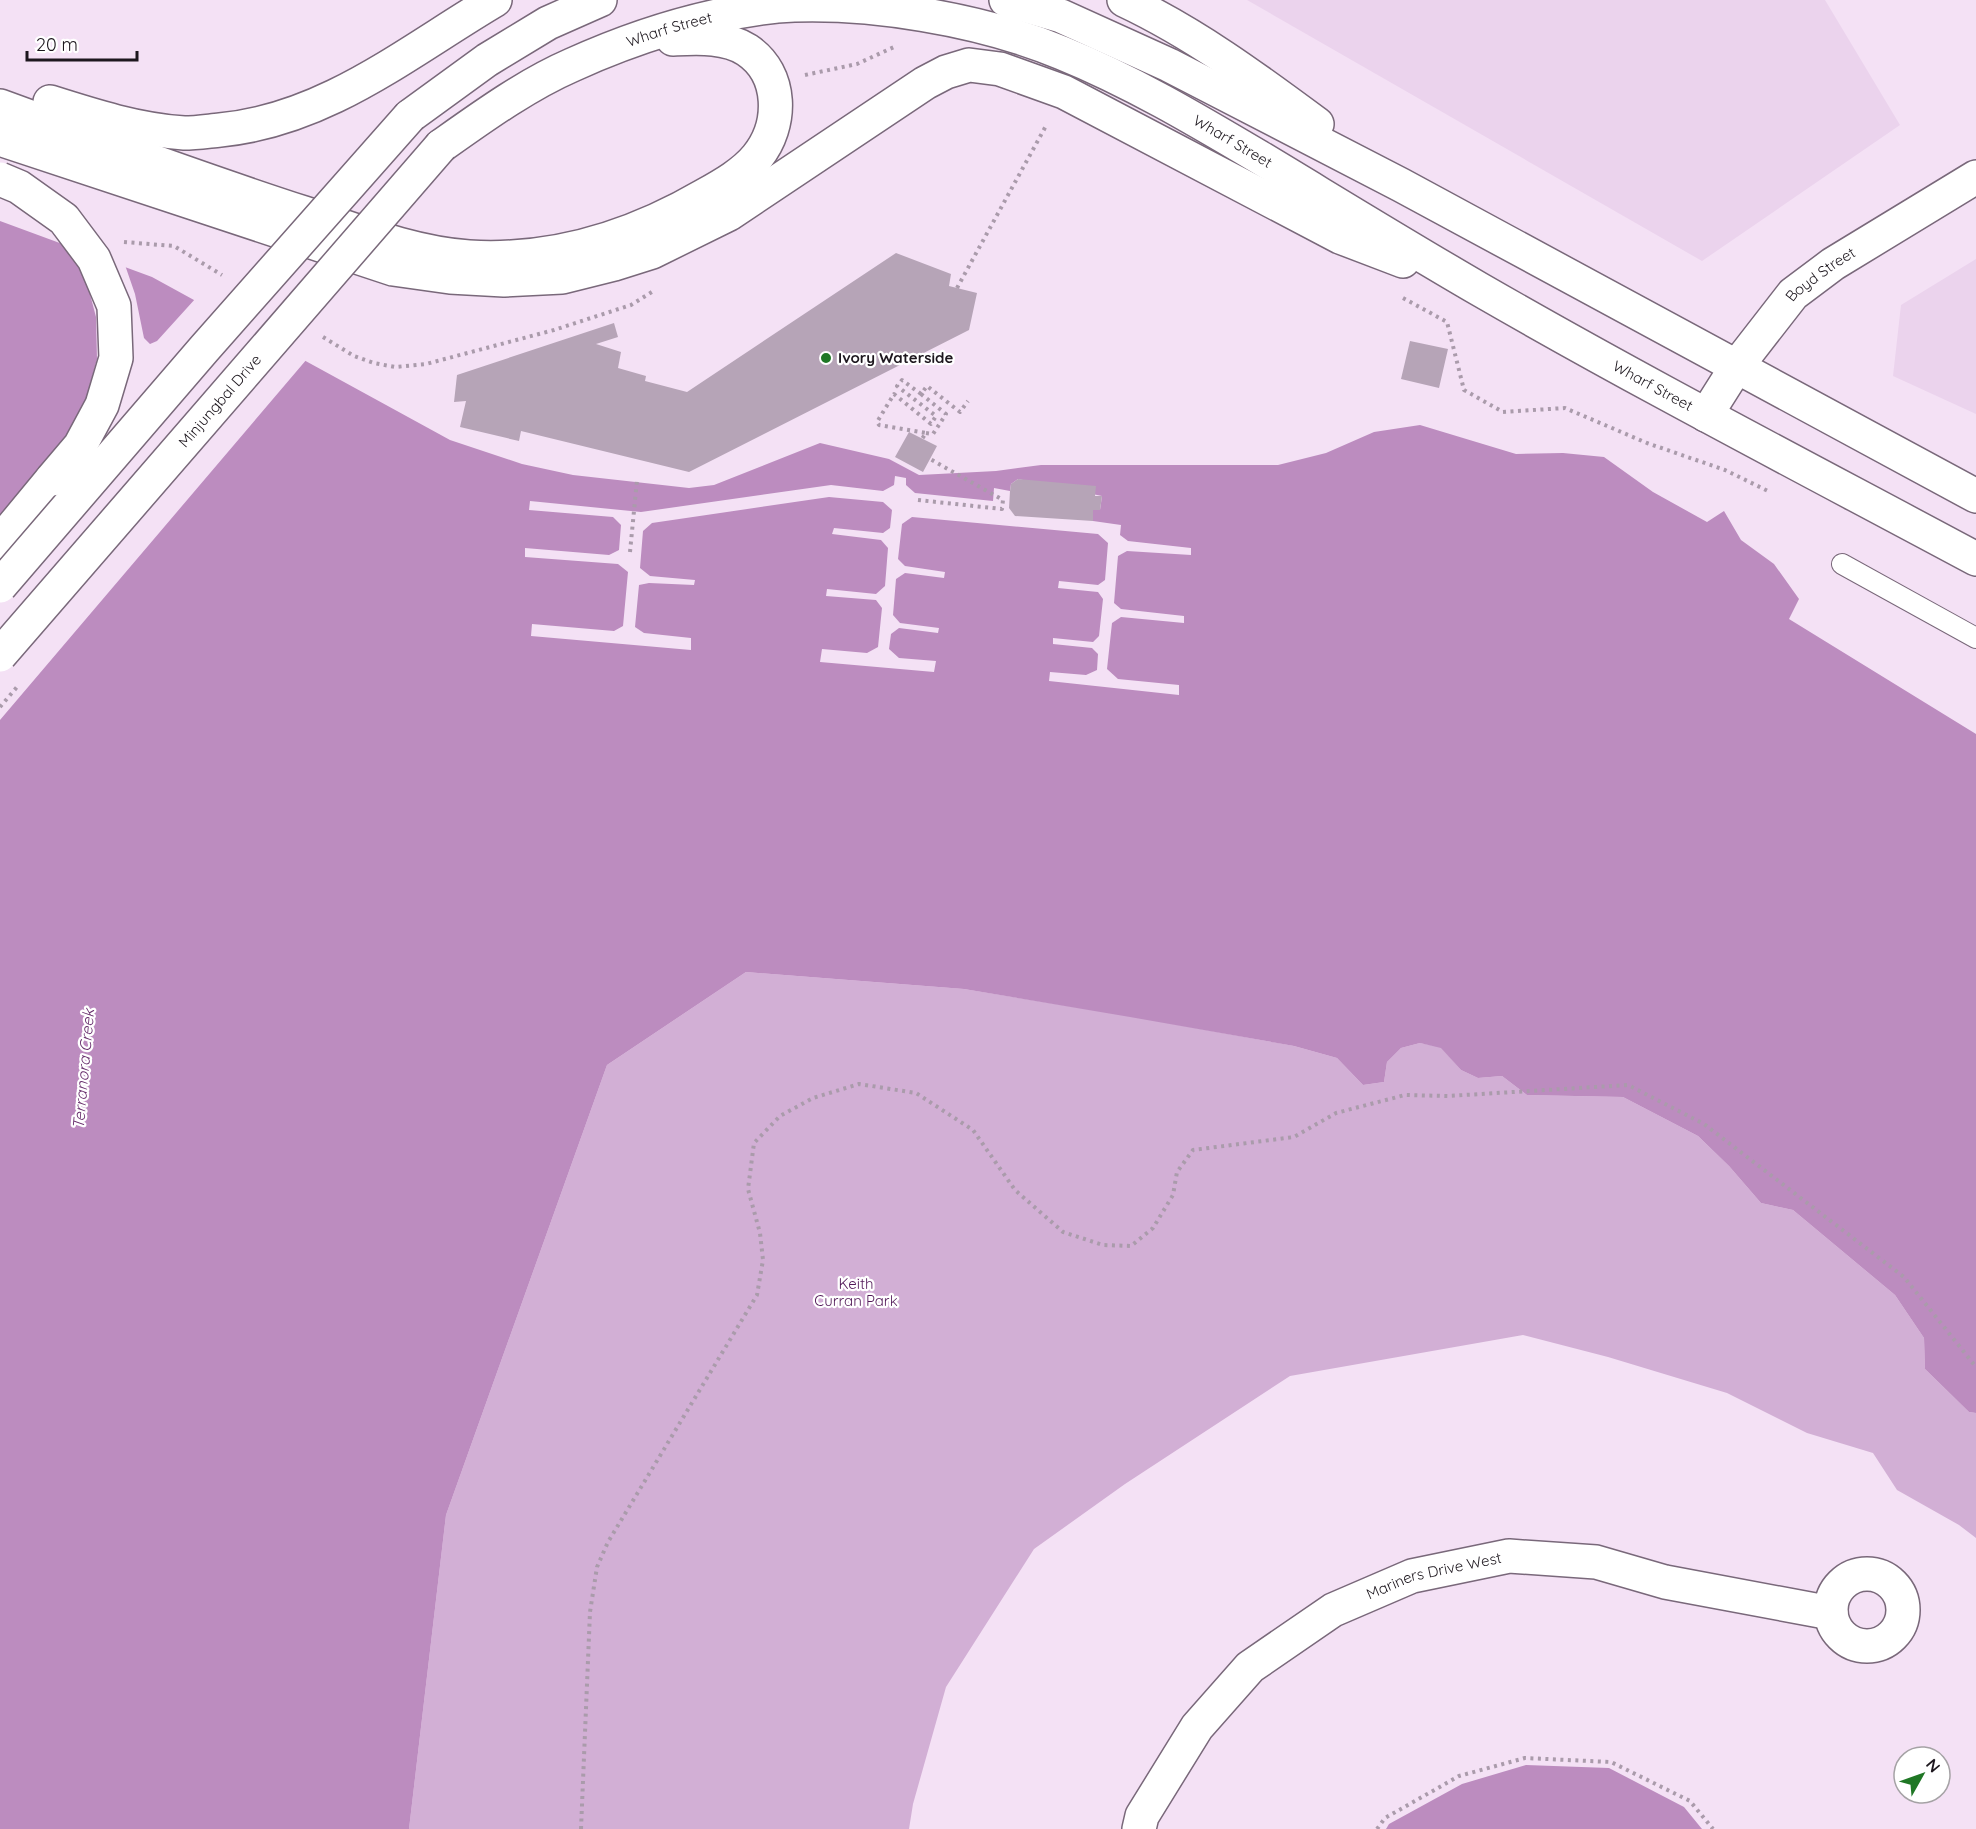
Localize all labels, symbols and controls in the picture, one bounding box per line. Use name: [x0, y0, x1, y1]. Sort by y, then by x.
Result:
street label: Wharf Street: [624, 8, 714, 51]
scale bar: [27, 24, 136, 62]
text: 20 m: [36, 33, 78, 56]
street label: Wharf Street: [1190, 111, 1276, 172]
street label: Boyd Street: [1781, 243, 1859, 305]
place label: Ivory Waterside: [838, 348, 953, 367]
street label: Minjungbal Drive: [174, 350, 265, 451]
marker: Ivory Waterside: [819, 351, 833, 365]
street label: Wharf Street: [1610, 356, 1696, 415]
water label: Terranora Creek: [68, 1007, 98, 1130]
park label: Keith Curran Park: [814, 1274, 898, 1310]
street label: Mariners Drive West: [1363, 1548, 1503, 1603]
north arrow: [1892, 1745, 1952, 1805]
text: N: [1922, 1754, 1945, 1776]

